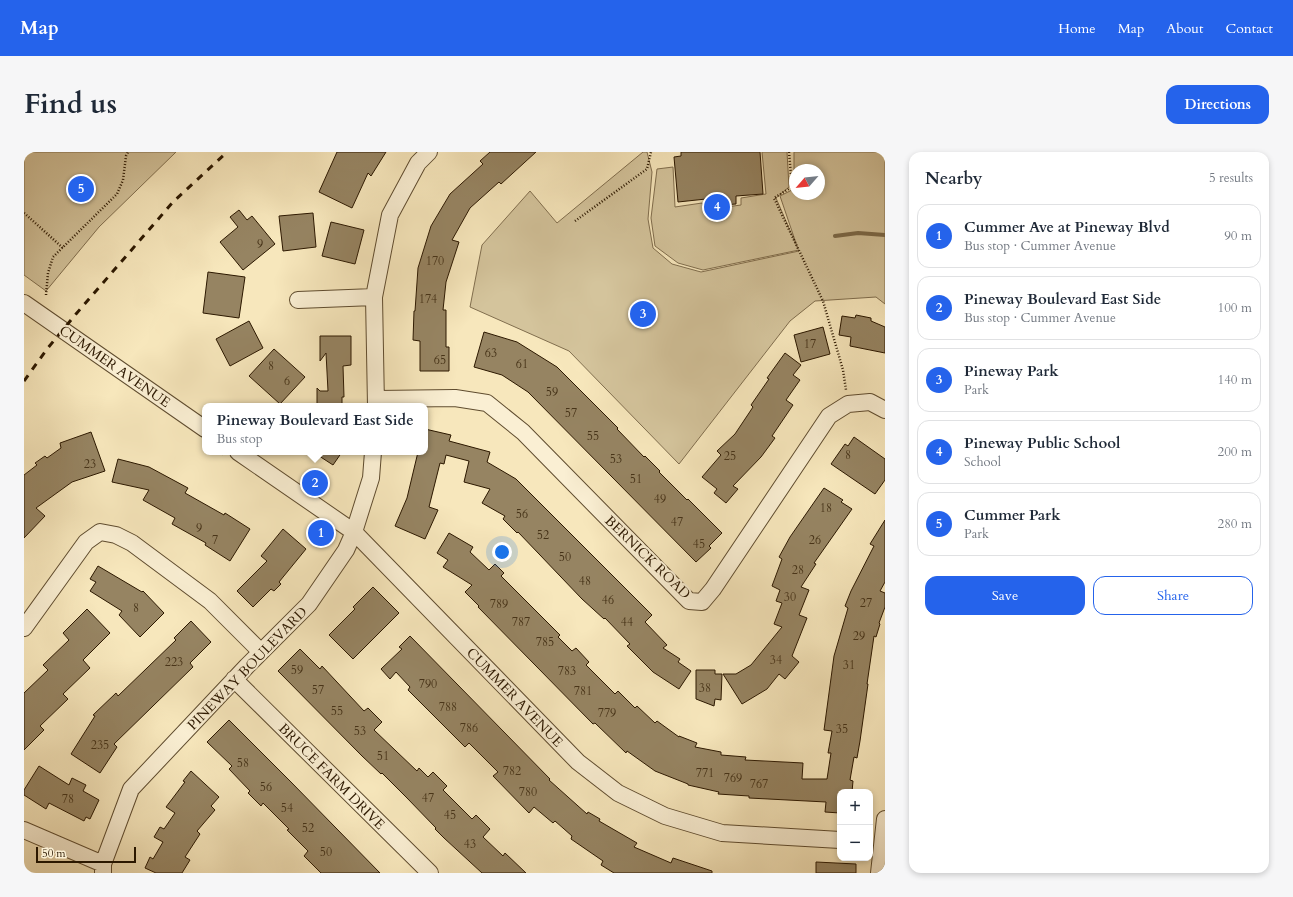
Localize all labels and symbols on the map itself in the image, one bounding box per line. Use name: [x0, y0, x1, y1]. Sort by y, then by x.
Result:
north arrow: [789, 164, 825, 200]
pin: 5: [68, 174, 94, 204]
pin: 4: [704, 192, 730, 222]
house number: 9: [257, 236, 263, 252]
house number: 170: [426, 253, 444, 269]
house number: 174: [419, 291, 437, 307]
pin: 3: [630, 299, 656, 329]
street label: CUMMER AVENUE: [55, 321, 174, 412]
house number: 17: [804, 336, 816, 352]
house number: 63: [485, 345, 497, 361]
house number: 65: [434, 352, 446, 368]
house number: 61: [516, 356, 528, 372]
house number: 8: [268, 358, 274, 374]
house number: 6: [284, 373, 290, 389]
house number: 59: [546, 384, 558, 400]
house number: 57: [565, 405, 577, 421]
house number: 55: [587, 428, 599, 444]
house number: 8: [845, 447, 851, 463]
house number: 25: [724, 448, 736, 464]
house number: 53: [610, 451, 622, 467]
house number: 23: [84, 456, 96, 472]
pin: 2: [302, 468, 328, 498]
house number: 51: [630, 471, 642, 487]
house number: 49: [654, 491, 666, 507]
house number: 18: [820, 500, 832, 516]
house number: 56: [516, 506, 528, 522]
street label: BERNICK ROAD: [601, 511, 695, 603]
house number: 47: [671, 514, 683, 530]
pin: 1: [308, 518, 334, 548]
house number: 9: [196, 520, 202, 536]
house number: 52: [537, 527, 549, 543]
house number: 7: [212, 532, 218, 548]
house number: 26: [809, 532, 821, 548]
house number: 45: [693, 536, 705, 552]
your location: [492, 542, 512, 562]
house number: 50: [559, 549, 571, 565]
house number: 28: [792, 562, 804, 578]
house number: 48: [579, 573, 591, 589]
house number: 30: [784, 589, 796, 605]
house number: 46: [602, 592, 614, 608]
house number: 27: [860, 595, 872, 611]
house number: 789: [490, 596, 508, 612]
house number: 8: [133, 600, 139, 616]
street label: PINEWAY BOULEVARD: [183, 602, 311, 734]
house number: 787: [512, 614, 530, 630]
house number: 44: [621, 614, 633, 630]
house number: 29: [853, 628, 865, 644]
house number: 785: [536, 634, 554, 650]
street label: CUMMER AVENUE: [462, 643, 567, 752]
house number: 34: [770, 652, 782, 668]
house number: 223: [165, 654, 183, 670]
house number: 31: [843, 657, 855, 673]
house number: 59: [291, 662, 303, 678]
house number: 783: [558, 663, 576, 679]
house number: 790: [419, 676, 437, 692]
house number: 38: [699, 680, 711, 696]
house number: 57: [312, 682, 324, 698]
house number: 781: [574, 683, 592, 699]
house number: 788: [439, 699, 457, 715]
house number: 55: [331, 703, 343, 719]
house number: 779: [598, 705, 616, 721]
street label: BRUCE FARM DRIVE: [274, 719, 389, 834]
house number: 786: [460, 720, 478, 736]
house number: 35: [836, 721, 848, 737]
house number: 53: [354, 723, 366, 739]
house number: 235: [91, 737, 109, 753]
house number: 51: [377, 748, 389, 764]
house number: 58: [237, 755, 249, 771]
house number: 782: [503, 763, 521, 779]
house number: 771: [696, 765, 714, 781]
house number: 769: [724, 770, 742, 786]
house number: 767: [750, 776, 768, 792]
house number: 56: [260, 779, 272, 795]
house number: 780: [519, 784, 537, 800]
house number: 47: [422, 790, 434, 806]
house number: 78: [62, 791, 74, 807]
house number: 54: [281, 800, 293, 816]
house number: 45: [444, 807, 456, 823]
house number: 52: [302, 820, 314, 836]
house number: 43: [464, 836, 476, 852]
house number: 50: [320, 844, 332, 860]
scale bar: [36, 845, 136, 864]

